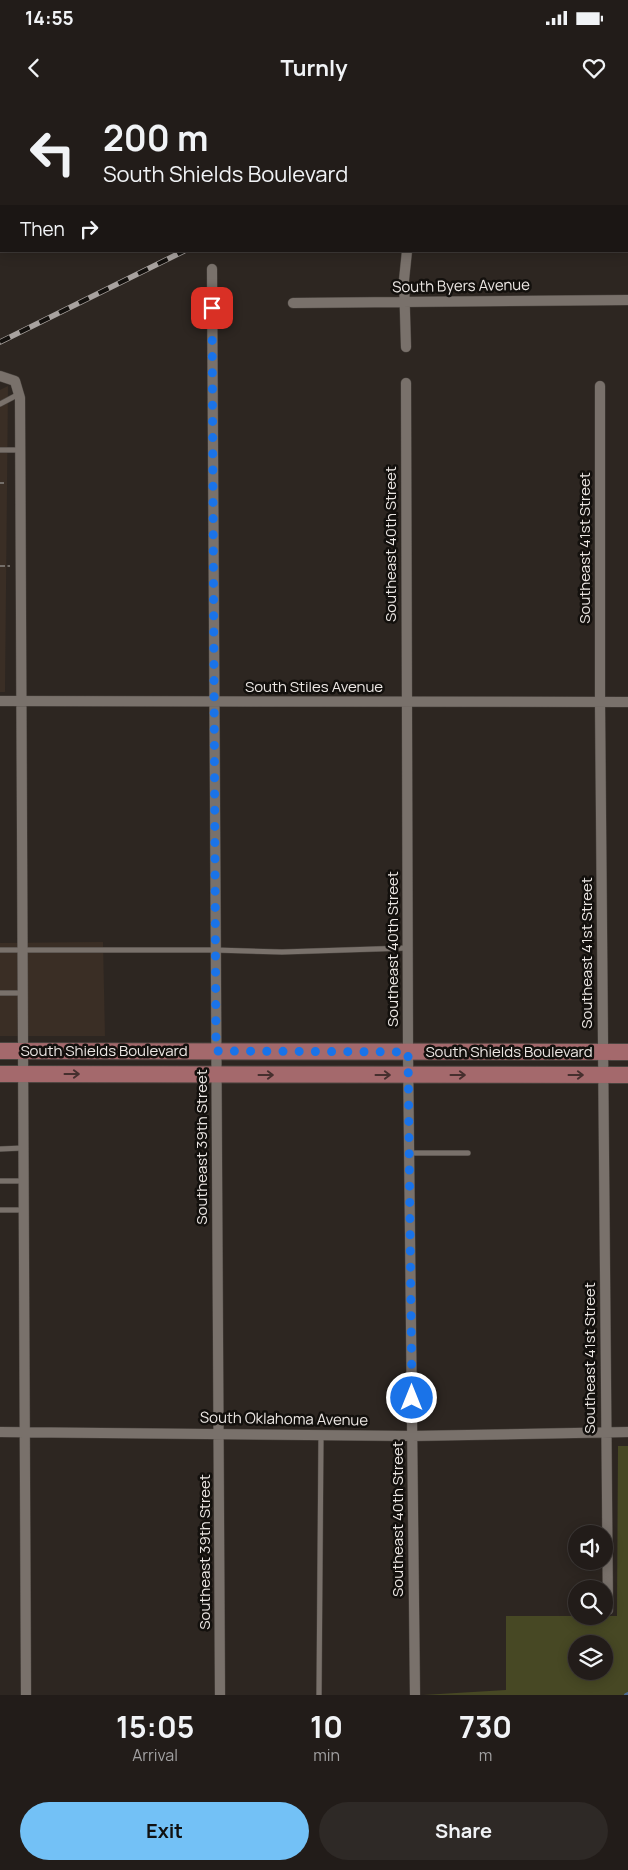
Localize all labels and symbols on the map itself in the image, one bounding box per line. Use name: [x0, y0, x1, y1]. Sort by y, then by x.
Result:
street label: South Byers Avenue: [392, 274, 530, 297]
pin: [191, 287, 233, 329]
street label: Southeast 40th Street: [380, 466, 401, 622]
street label: Southeast 41st Street: [574, 472, 595, 624]
street label: South Stiles Avenue: [245, 676, 383, 697]
street label: Southeast 40th Street: [382, 871, 403, 1027]
street label: Southeast 41st Street: [576, 877, 597, 1029]
street label: South Shields Boulevard: [20, 1040, 188, 1061]
street label: South Shields Boulevard: [425, 1041, 593, 1062]
one-way arrow: [63, 1069, 79, 1079]
street label: Southeast 39th Street: [191, 1069, 212, 1225]
one-way arrow: [257, 1070, 273, 1080]
one-way arrow: [374, 1070, 391, 1080]
one-way arrow: [450, 1070, 466, 1080]
one-way arrow: [568, 1070, 584, 1080]
street label: Southeast 41st Street: [579, 1282, 600, 1434]
position arrow: [385, 1371, 437, 1423]
street label: South Oklahoma Avenue: [200, 1407, 369, 1430]
street label: Southeast 40th Street: [387, 1441, 408, 1597]
street label: Southeast 39th Street: [194, 1474, 215, 1630]

